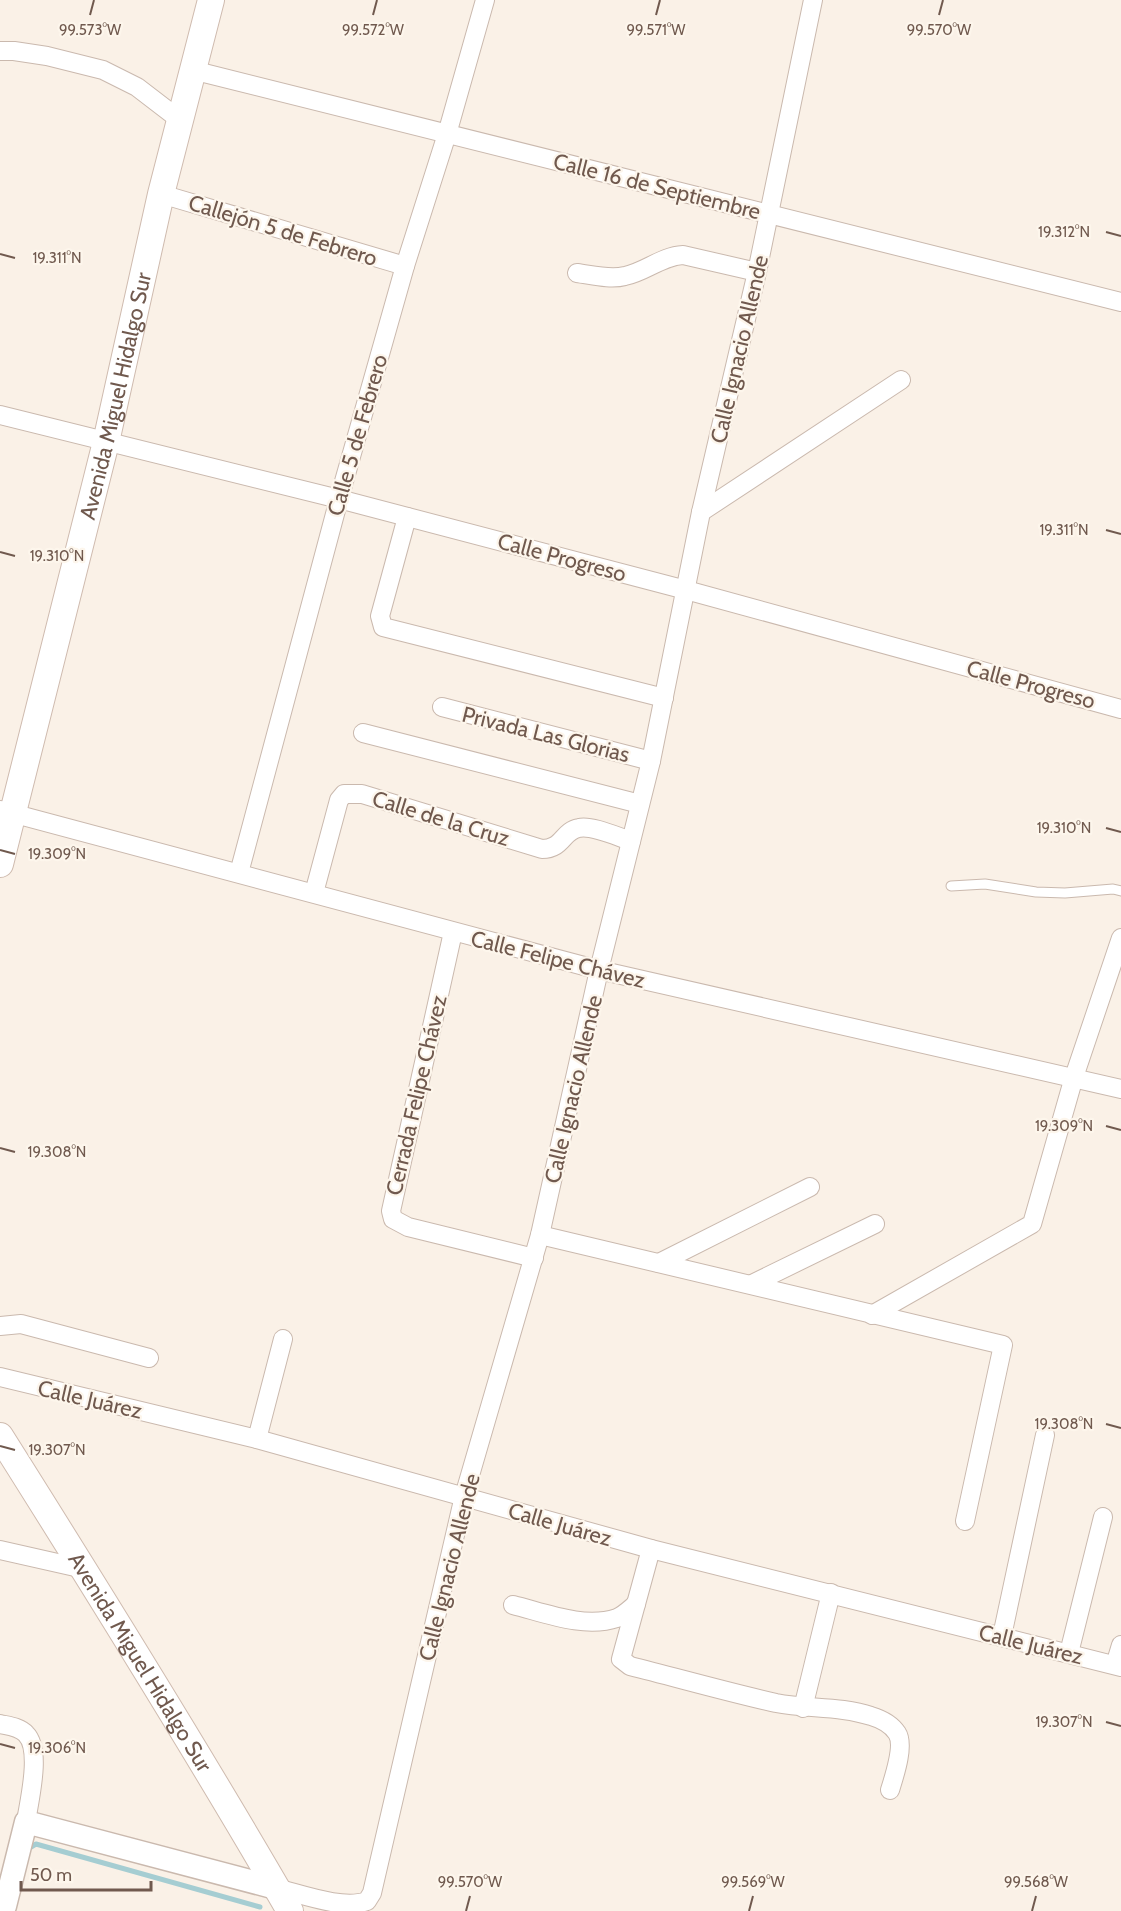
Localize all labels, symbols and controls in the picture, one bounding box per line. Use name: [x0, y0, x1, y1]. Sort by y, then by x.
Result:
text: 99.573°W: [59, 21, 122, 39]
text: 99.572°W: [342, 21, 405, 39]
text: 99.571°W: [627, 21, 686, 39]
text: 99.570°W: [907, 21, 972, 39]
street label: Calle 16 de Septiembre: [550, 148, 763, 225]
street label: Callejón 5 de Febrero: [185, 189, 380, 272]
text: 19.312°N: [1038, 223, 1090, 241]
text: 19.311°N: [32, 249, 82, 267]
street label: Calle Ignacio Allende: [705, 252, 774, 446]
street label: Avenida Miguel Hidalgo Sur: [74, 270, 157, 523]
street label: Calle 5 de Febrero: [322, 351, 393, 519]
text: 19.311°N: [1039, 521, 1089, 539]
street label: Calle Progreso: [495, 527, 629, 588]
text: 19.310°N: [30, 547, 84, 565]
street label: Calle Progreso: [964, 654, 1098, 715]
street label: Privada Las Glorias: [459, 701, 632, 768]
street label: Calle de la Cruz: [369, 785, 513, 852]
text: 19.310°N: [1037, 819, 1091, 837]
text: 19.309°N: [28, 845, 86, 863]
street label: Calle Felipe Chávez: [468, 925, 648, 994]
street label: Cerrada Felipe Chávez: [380, 992, 453, 1198]
street label: Calle Ignacio Allende: [539, 992, 608, 1186]
text: 19.309°N: [1035, 1117, 1093, 1135]
text: 19.308°N: [28, 1143, 86, 1161]
street label: Calle Juárez: [35, 1374, 145, 1425]
text: 19.308°N: [1035, 1415, 1093, 1433]
text: 19.307°N: [28, 1441, 86, 1459]
street label: Calle Ignacio Allende: [413, 1471, 486, 1664]
street label: Calle Juárez: [505, 1497, 615, 1552]
street label: Avenida Miguel Hidalgo Sur: [62, 1547, 218, 1777]
street label: Calle Juárez: [976, 1619, 1086, 1670]
text: 19.307°N: [1035, 1713, 1093, 1731]
text: 19.306°N: [28, 1739, 86, 1757]
scale bar: [21, 1854, 152, 1892]
text: 50 m: [30, 1864, 72, 1886]
text: 99.570°W: [438, 1873, 503, 1891]
text: 99.569°W: [721, 1873, 786, 1891]
text: 99.568°W: [1004, 1873, 1069, 1891]

